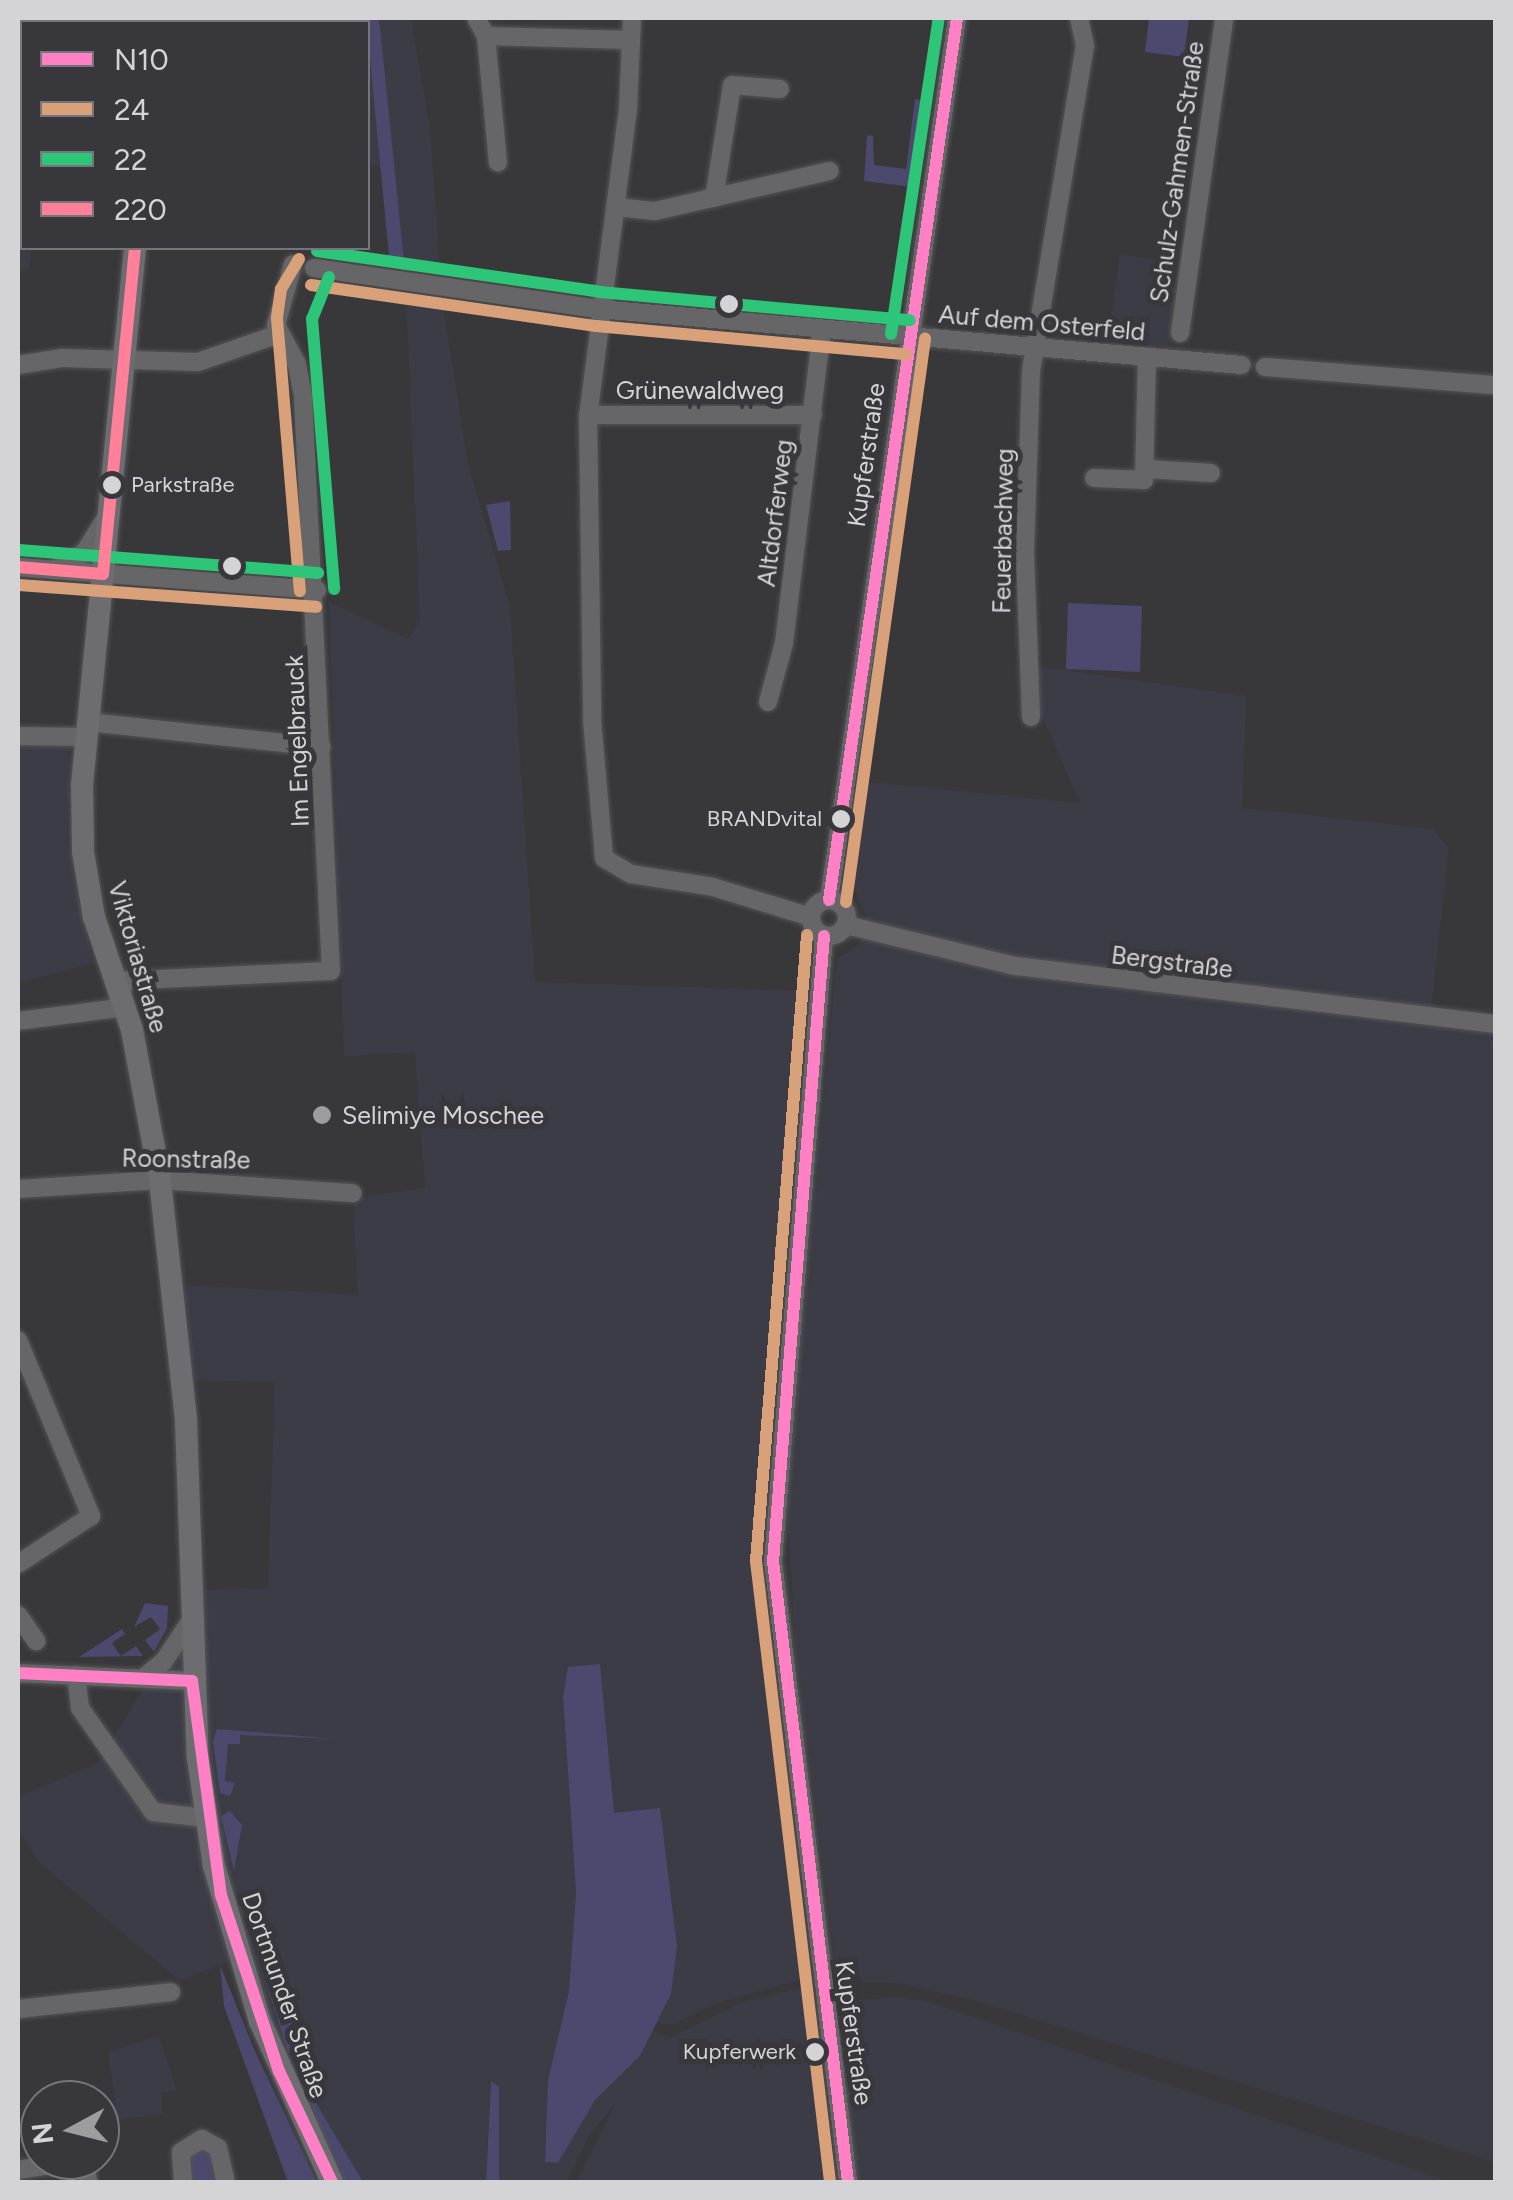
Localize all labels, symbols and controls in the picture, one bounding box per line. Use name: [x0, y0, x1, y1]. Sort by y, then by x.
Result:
legend: [20, 20, 370, 250]
street label: Schulz-Gahmen-Straße: [1144, 39, 1210, 305]
text: N10: [114, 41, 169, 78]
text: 24: [114, 91, 149, 128]
text: 22: [114, 141, 148, 178]
text: 220: [114, 191, 167, 228]
unlabelled marker: [719, 294, 739, 314]
street label: Auf dem Osterfeld: [937, 299, 1147, 347]
street label: Grünewaldweg: [616, 375, 784, 405]
street label: Kupferstraße: [841, 381, 891, 529]
street label: Altdorferweg: [751, 438, 799, 588]
street label: Feuerbachweg: [987, 448, 1019, 614]
place label: Parkstraße: [131, 472, 234, 498]
marker: Parkstraße: [102, 475, 122, 495]
unlabelled marker: [222, 556, 242, 576]
street label: Im Engelbrauck: [279, 654, 315, 828]
place label: BRANDvital: [707, 806, 822, 832]
marker: BRANDvital: [831, 809, 851, 829]
street label: Viktoriastraße: [102, 878, 174, 1036]
street label: Bergstraße: [1110, 940, 1234, 984]
place label: Selimiye Moschee: [342, 1100, 544, 1130]
marker: Selimiye Moschee: [311, 1104, 333, 1126]
street label: Roonstraße: [121, 1143, 251, 1175]
street label: Dortmunder Straße: [236, 1888, 334, 2102]
street label: Kupferstraße: [829, 1959, 879, 2107]
place label: Kupferwerk: [683, 2039, 796, 2065]
marker: Kupferwerk: [805, 2042, 825, 2062]
north arrow: [20, 2080, 120, 2180]
text: N: [24, 2121, 60, 2146]

